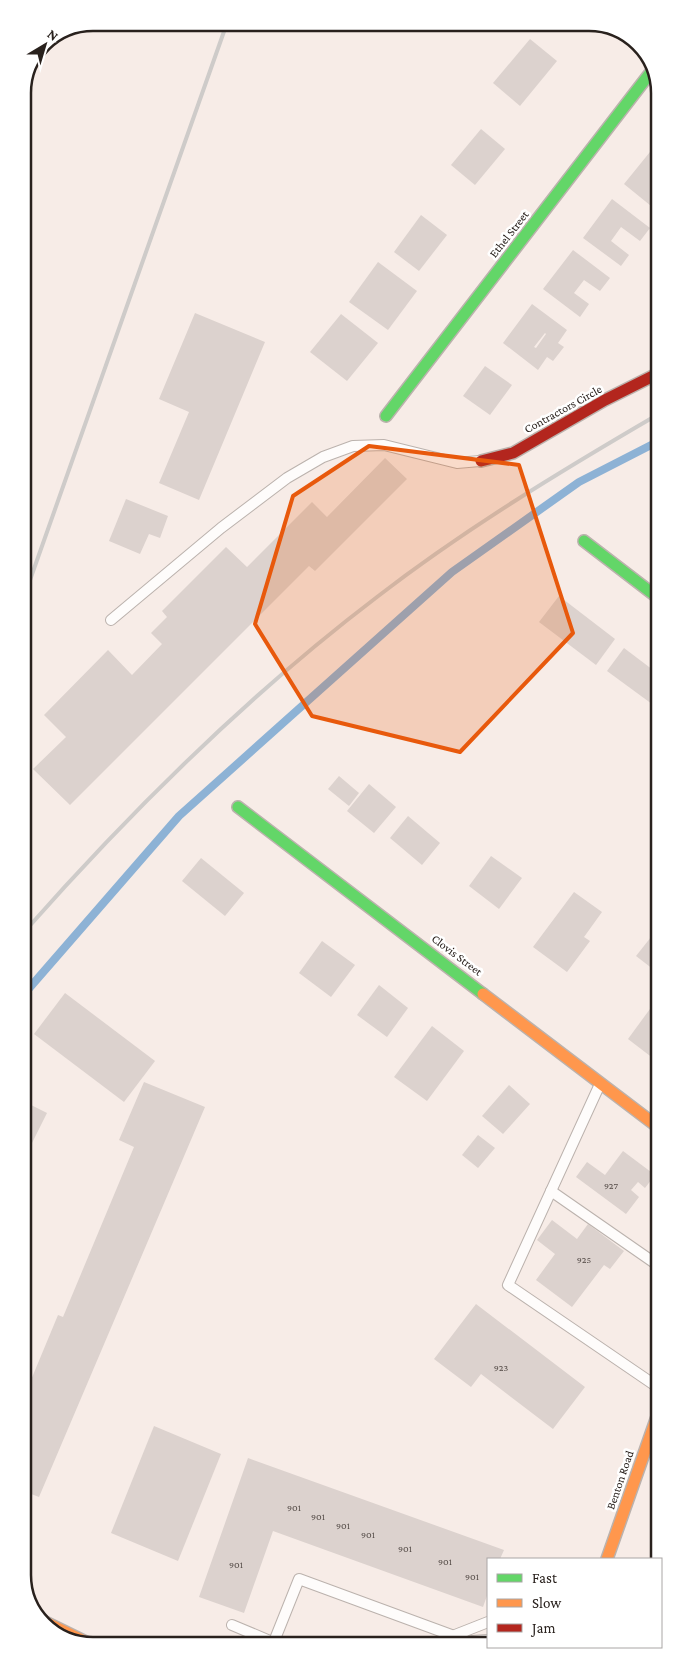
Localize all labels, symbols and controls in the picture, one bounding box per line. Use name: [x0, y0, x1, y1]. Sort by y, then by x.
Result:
north arrow: [20, 20, 70, 70]
text: N: [44, 26, 62, 44]
street label: Ethel Street: [486, 207, 532, 260]
street label: Contractors Circle: [522, 382, 604, 436]
street label: Clovis Street: [429, 931, 486, 979]
house number: 927: [604, 1180, 618, 1191]
house number: 925: [577, 1254, 591, 1265]
house number: 923: [494, 1362, 508, 1373]
street label: Benton Road: [603, 1448, 637, 1511]
house number: 901: [287, 1502, 301, 1513]
house number: 901: [311, 1511, 325, 1522]
house number: 901: [336, 1520, 350, 1531]
house number: 901: [361, 1529, 375, 1540]
house number: 901: [398, 1543, 412, 1554]
house number: 901: [438, 1556, 452, 1567]
legend: [487, 1558, 662, 1648]
house number: 901: [229, 1559, 243, 1570]
text: Fast: [532, 1570, 558, 1586]
house number: 901: [465, 1571, 479, 1582]
text: Slow: [532, 1595, 562, 1611]
text: Jam: [530, 1620, 555, 1637]

